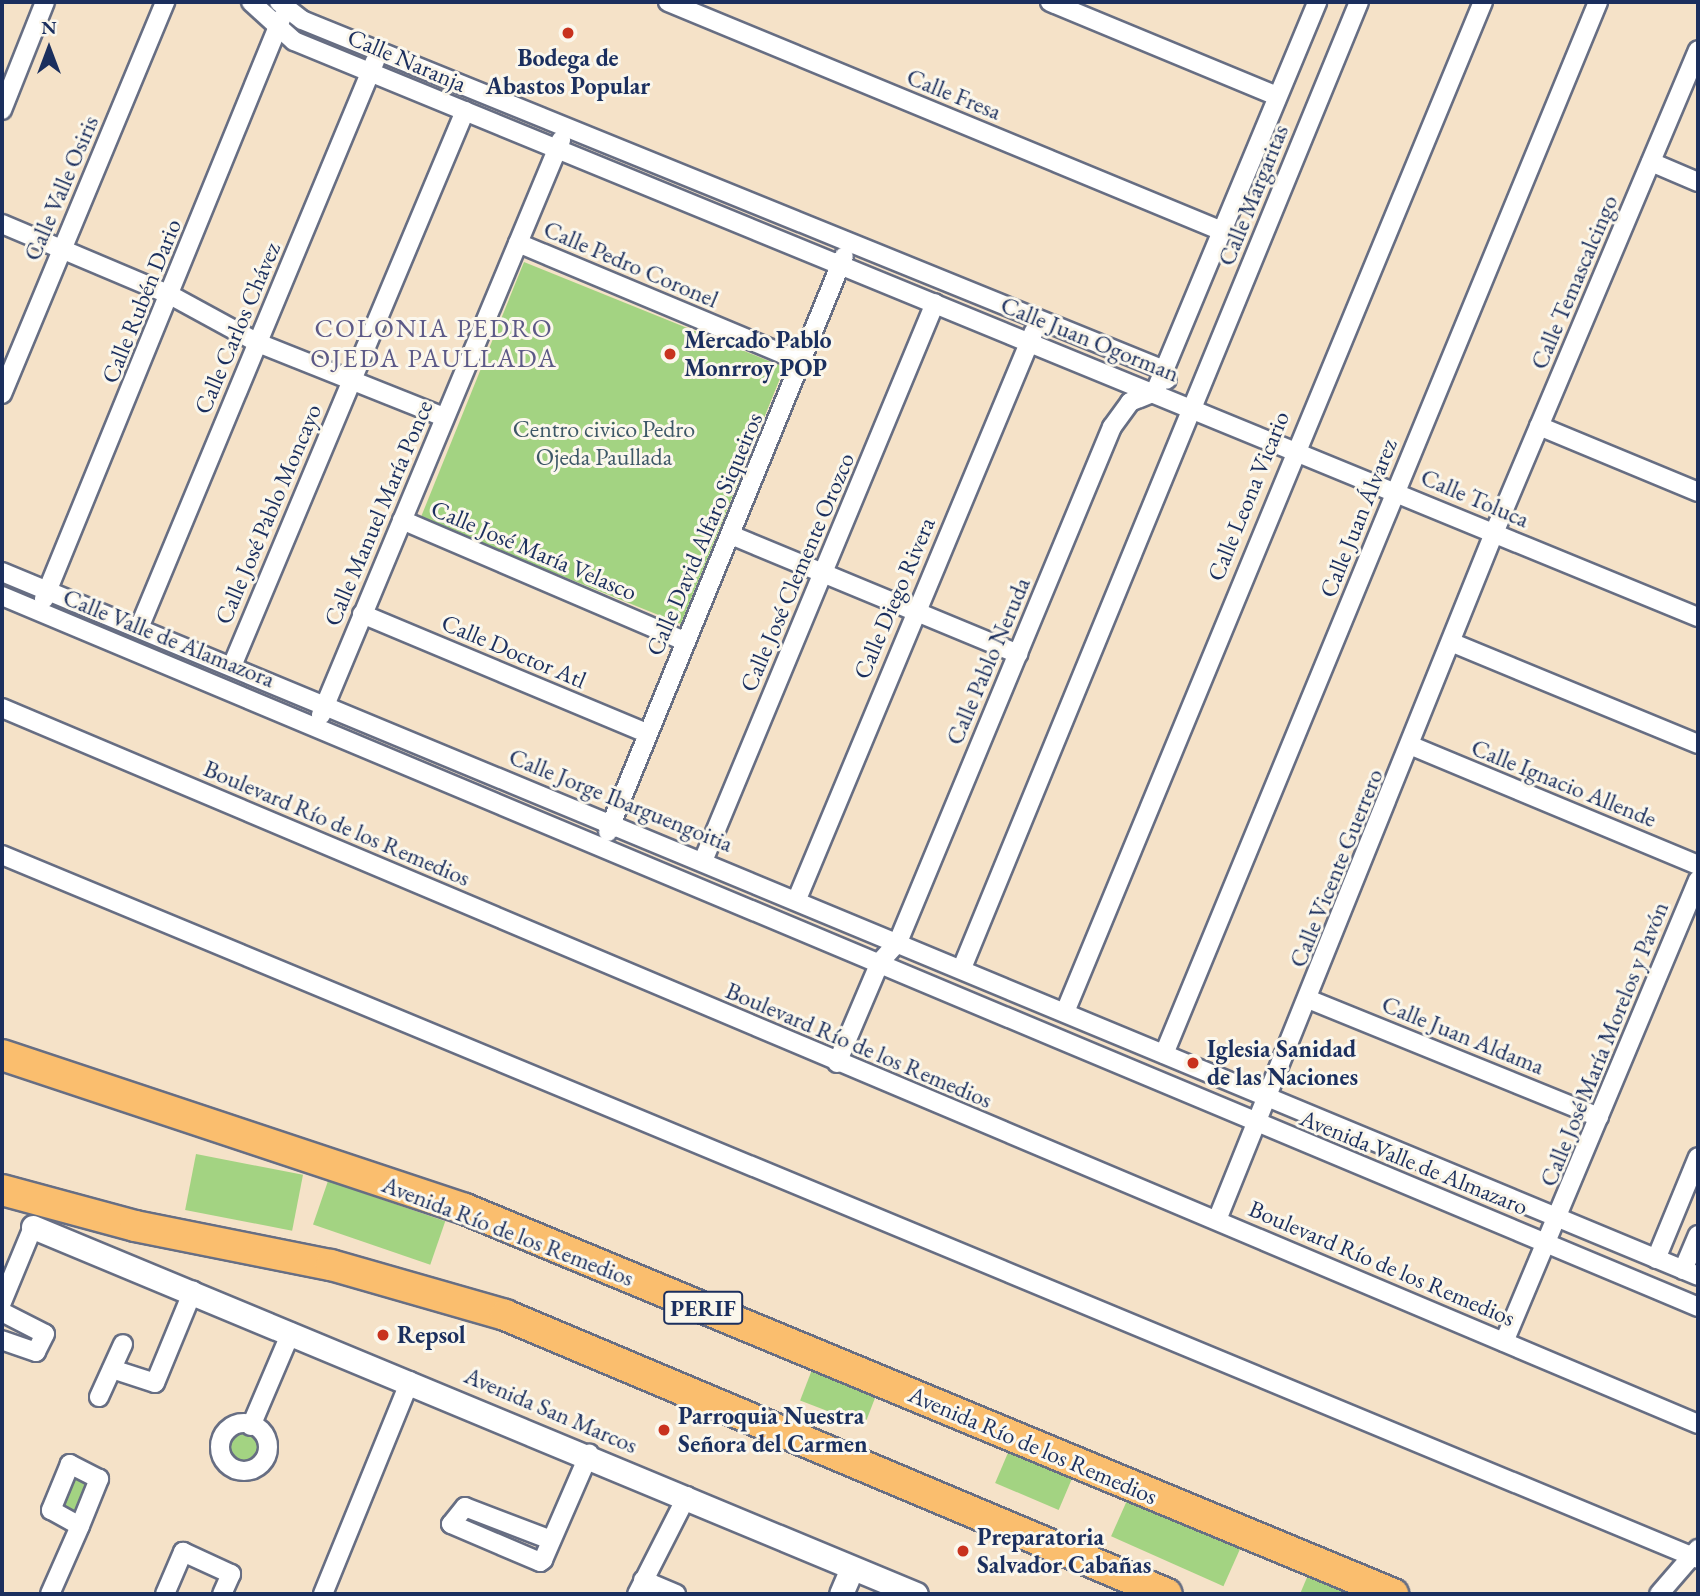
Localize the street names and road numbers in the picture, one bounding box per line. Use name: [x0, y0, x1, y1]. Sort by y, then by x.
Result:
street label: Calle Naranja: [343, 22, 471, 98]
street label: Calle Fresa: [903, 62, 1005, 126]
street label: Calle Valle Osiris: [17, 111, 105, 265]
street label: Calle Margaritas: [1212, 120, 1294, 270]
street label: Calle Temascalcingo: [1524, 190, 1624, 374]
street label: Calle Pedro Coronel: [539, 214, 723, 314]
street label: Calle Rubén Dario: [95, 215, 187, 387]
street label: Calle Carlos Chávez: [188, 238, 286, 418]
street label: Calle Juan Ogorman: [997, 290, 1183, 388]
street label: Calle Manuel María Ponce: [317, 396, 439, 630]
street label: Calle José Pablo Moncayo: [209, 400, 327, 628]
street label: Calle Leona Vicario: [1201, 407, 1295, 585]
street label: Calle David Alfaro Siqueiros: [640, 408, 768, 660]
street label: Calle Juan Álvarez: [1313, 434, 1403, 602]
street label: Calle José Clemente Orozco: [734, 448, 860, 696]
street label: Calle Toluca: [1417, 462, 1533, 534]
street label: Calle José María Velasco: [427, 494, 641, 606]
street label: Calle Diego Rivera: [847, 513, 941, 683]
street label: Calle Pablo Neruda: [940, 573, 1036, 749]
street label: Calle Valle de Alamazora: [59, 582, 279, 694]
street label: Calle Doctor Atl: [437, 608, 591, 694]
street label: Calle Ignacio Allende: [1467, 733, 1661, 833]
street label: Calle Jorge Ibarguengoitia: [505, 742, 737, 858]
street label: Boulevard Río de los Remedios: [200, 754, 474, 892]
street label: Calle Vicente Guerrero: [1283, 764, 1389, 972]
street label: Calle José María Morelos y Pavón: [1534, 897, 1674, 1191]
street label: Boulevard Río de los Remedios: [722, 976, 996, 1114]
street label: Calle Juan Aldama: [1378, 989, 1548, 1081]
street label: Avenida Valle de Almazaro: [1296, 1103, 1532, 1221]
street label: Avenida Río de los Remedios: [378, 1170, 638, 1292]
street label: Boulevard Río de los Remedios: [1245, 1194, 1519, 1332]
road number: PERIF: [663, 1288, 743, 1328]
street label: Avenida San Marcos: [460, 1361, 642, 1459]
street label: Avenida Río de los Remedios: [904, 1380, 1162, 1510]

